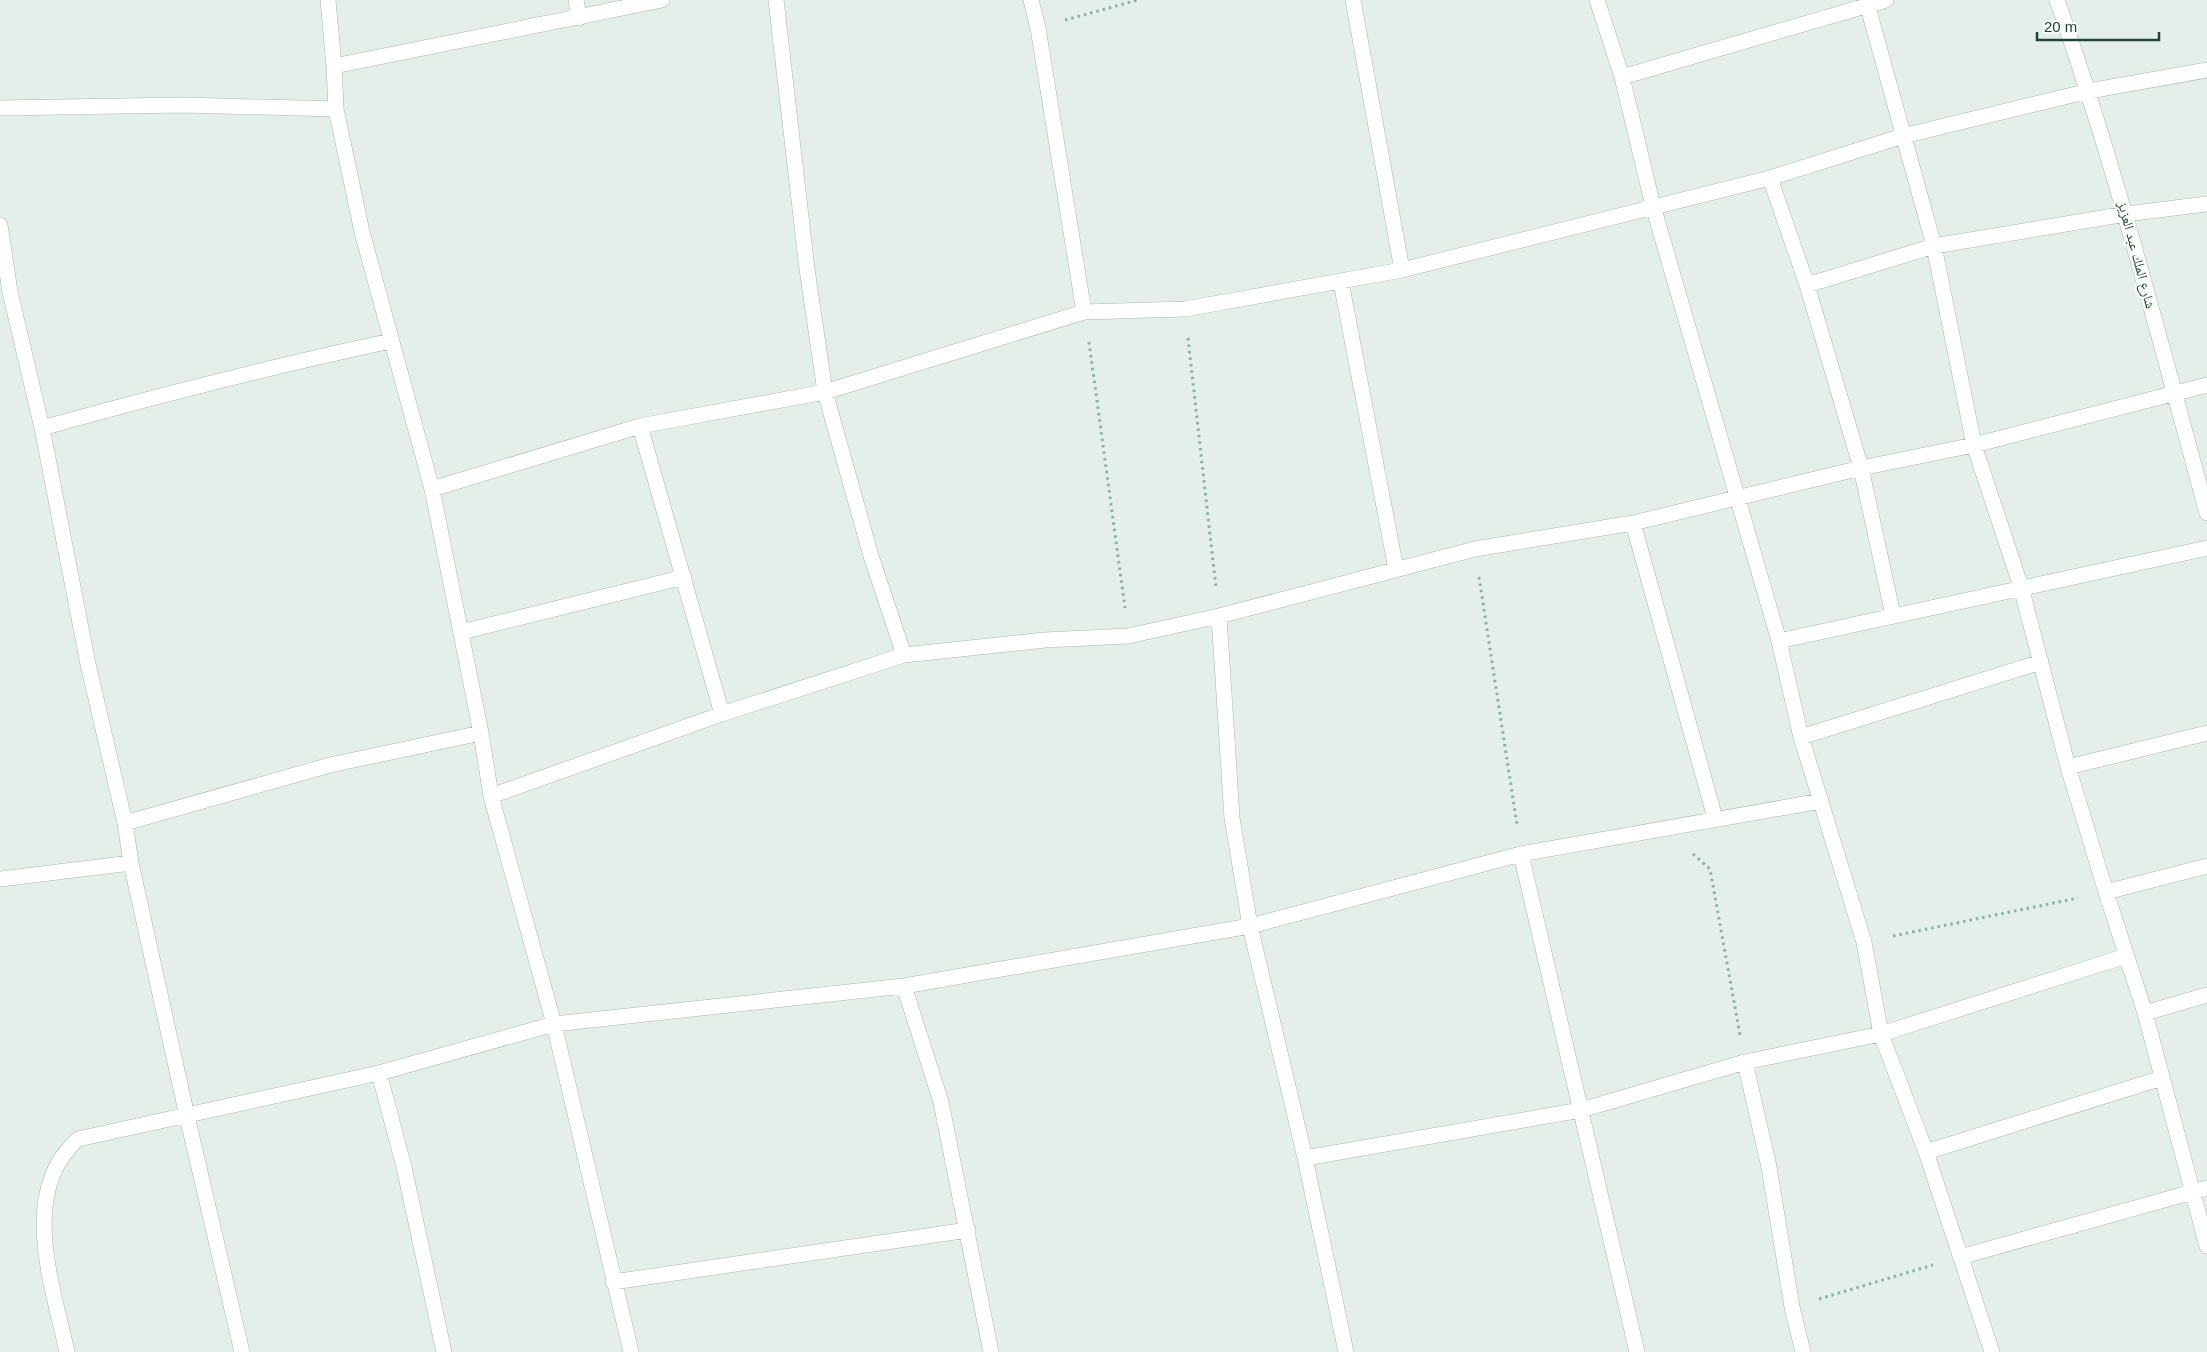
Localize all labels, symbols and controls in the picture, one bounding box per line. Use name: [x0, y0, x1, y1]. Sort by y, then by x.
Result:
scale bar: [2037, 10, 2160, 42]
text: 20 m: [2044, 18, 2077, 35]
street label: شارع الملك عبد العزيز: [2113, 199, 2159, 311]

